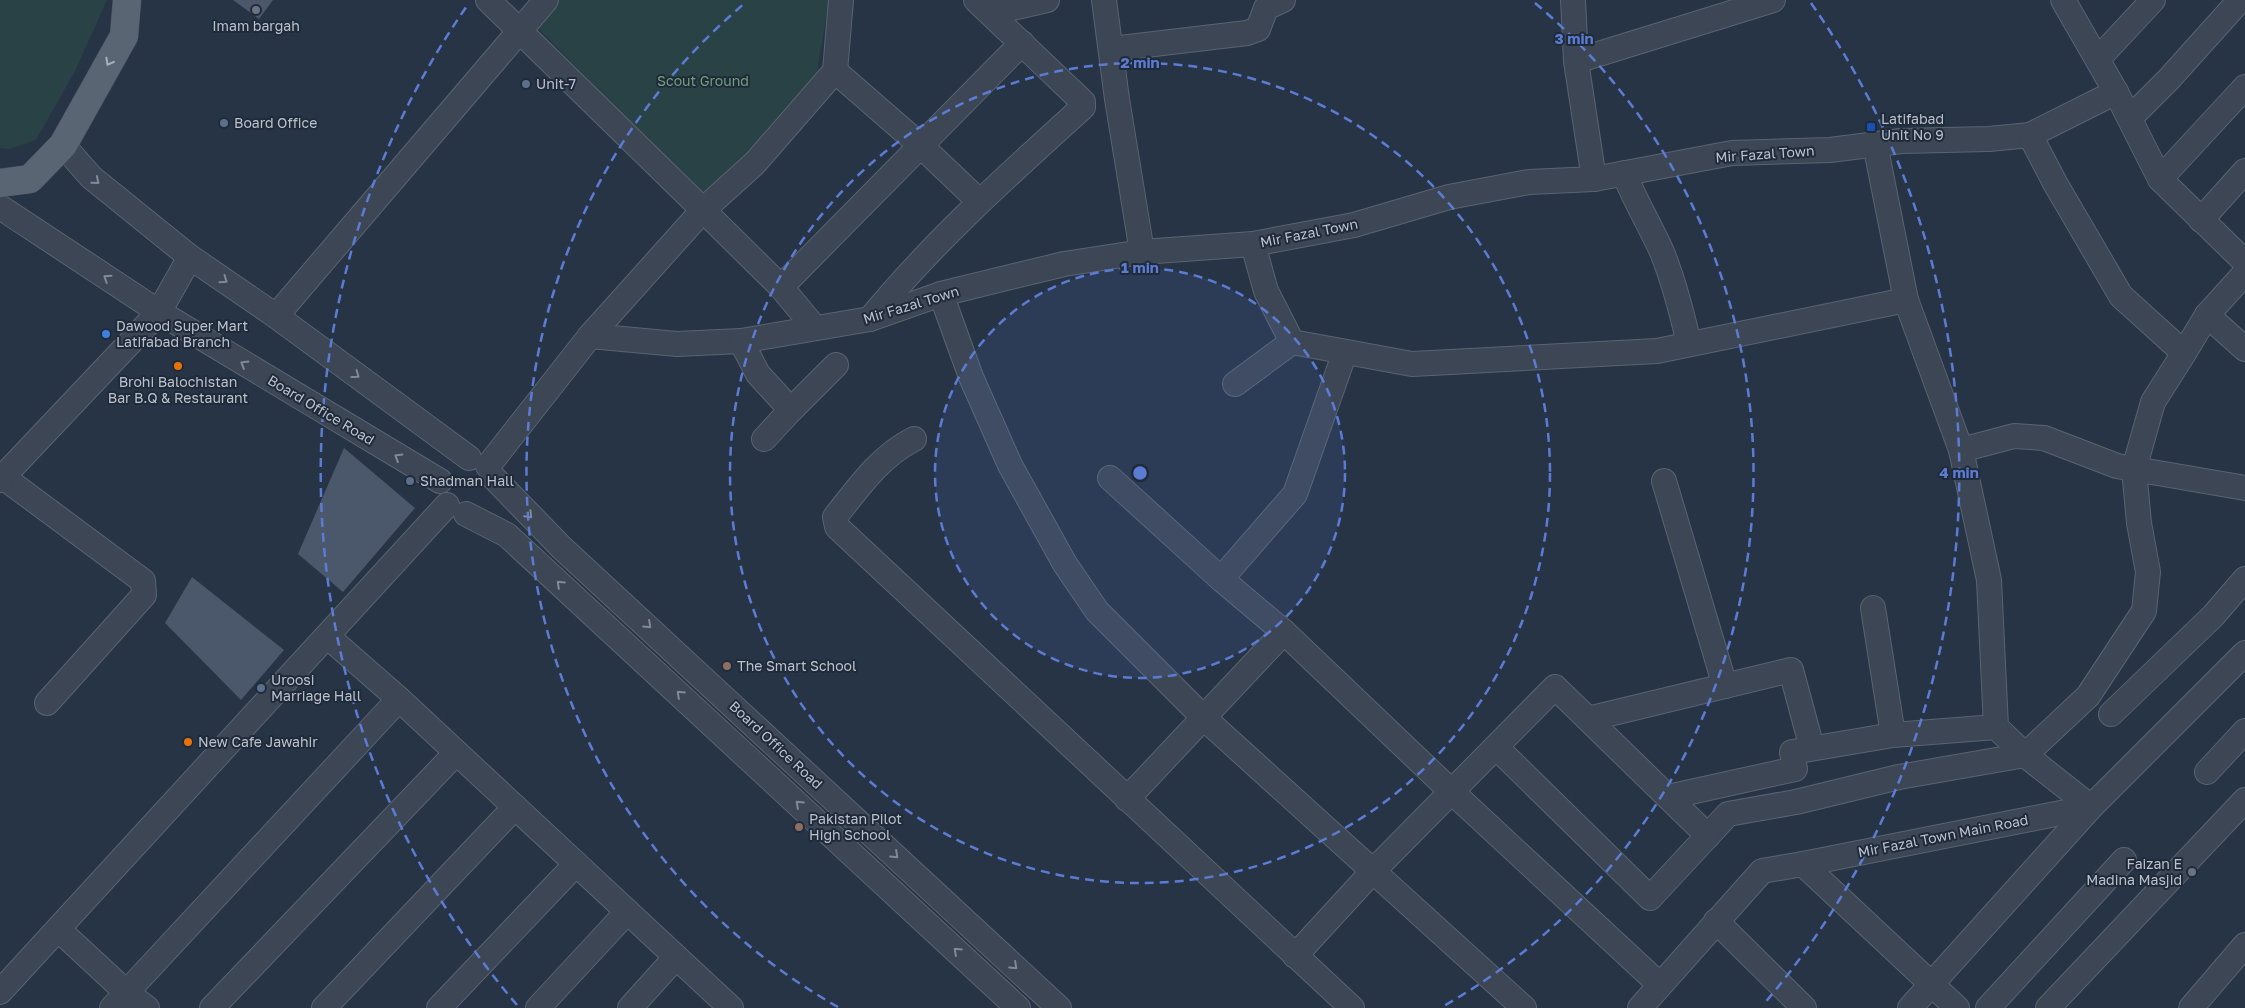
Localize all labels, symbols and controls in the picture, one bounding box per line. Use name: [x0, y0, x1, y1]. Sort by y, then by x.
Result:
marker: Imam bargah: [250, 4, 262, 16]
place label: Imam bargah: [212, 17, 300, 34]
text: 3 min: [1554, 29, 1594, 47]
text: 2 min: [1120, 53, 1160, 71]
one-way arrow: [105, 57, 115, 66]
park label: Scout Ground: [657, 72, 749, 89]
place label: Unit-7: [536, 75, 576, 92]
marker: Unit-7: [520, 78, 532, 90]
place label: Latifabad Unit No 9: [1881, 110, 1944, 143]
place label: Board Office: [234, 114, 317, 131]
marker: Board Office: [218, 117, 230, 129]
marker: Latifabad Unit No 9: [1865, 121, 1877, 133]
street label: Mir Fazal Town: [1715, 142, 1815, 165]
one-way arrow: [90, 175, 99, 184]
street label: Mir Fazal Town: [1259, 215, 1359, 250]
text: 1 min: [1121, 258, 1159, 276]
one-way arrow: [103, 274, 112, 284]
one-way arrow: [218, 274, 228, 283]
street label: Mir Fazal Town: [861, 282, 961, 327]
place label: Dawood Super Mart Latifabad Branch: [116, 317, 248, 350]
marker: Dawood Super Mart Latifabad Branch: [100, 328, 112, 340]
marker: Brohi Balochistan Bar B.Q & Restaurant: [172, 360, 184, 372]
one-way arrow: [241, 360, 250, 370]
one-way arrow: [350, 369, 360, 378]
street label: Board Office Road: [265, 371, 378, 448]
place label: Brohi Balochistan Bar B.Q & Restaurant: [108, 373, 248, 406]
one-way arrow: [395, 453, 404, 463]
text: 4 min: [1939, 463, 1979, 481]
centre of rings: [1131, 464, 1149, 482]
place label: Shadman Hall: [420, 472, 514, 489]
marker: Shadman Hall: [404, 475, 416, 487]
one-way arrow: [523, 509, 532, 518]
one-way arrow: [557, 581, 566, 590]
one-way arrow: [642, 619, 651, 628]
place label: The Smart School: [737, 657, 857, 674]
marker: The Smart School: [721, 660, 733, 672]
place label: Uroosi Marriage Hall: [271, 671, 361, 704]
marker: Uroosi Marriage Hall: [255, 682, 267, 694]
one-way arrow: [676, 691, 685, 700]
street label: Board Office Road: [726, 697, 826, 792]
place label: New Cafe Jawahir: [198, 733, 318, 750]
marker: New Cafe Jawahir: [182, 736, 194, 748]
one-way arrow: [796, 801, 805, 810]
place label: Pakistan Pilot High School: [809, 810, 902, 843]
street label: Mir Fazal Town Main Road: [1856, 811, 2029, 860]
marker: Pakistan Pilot High School: [793, 821, 805, 833]
one-way arrow: [889, 849, 898, 858]
place label: Faizan E Madina Masjid: [2086, 855, 2182, 888]
marker: Faizan E Madina Masjid: [2186, 866, 2198, 878]
one-way arrow: [953, 948, 962, 957]
one-way arrow: [1008, 960, 1017, 969]

